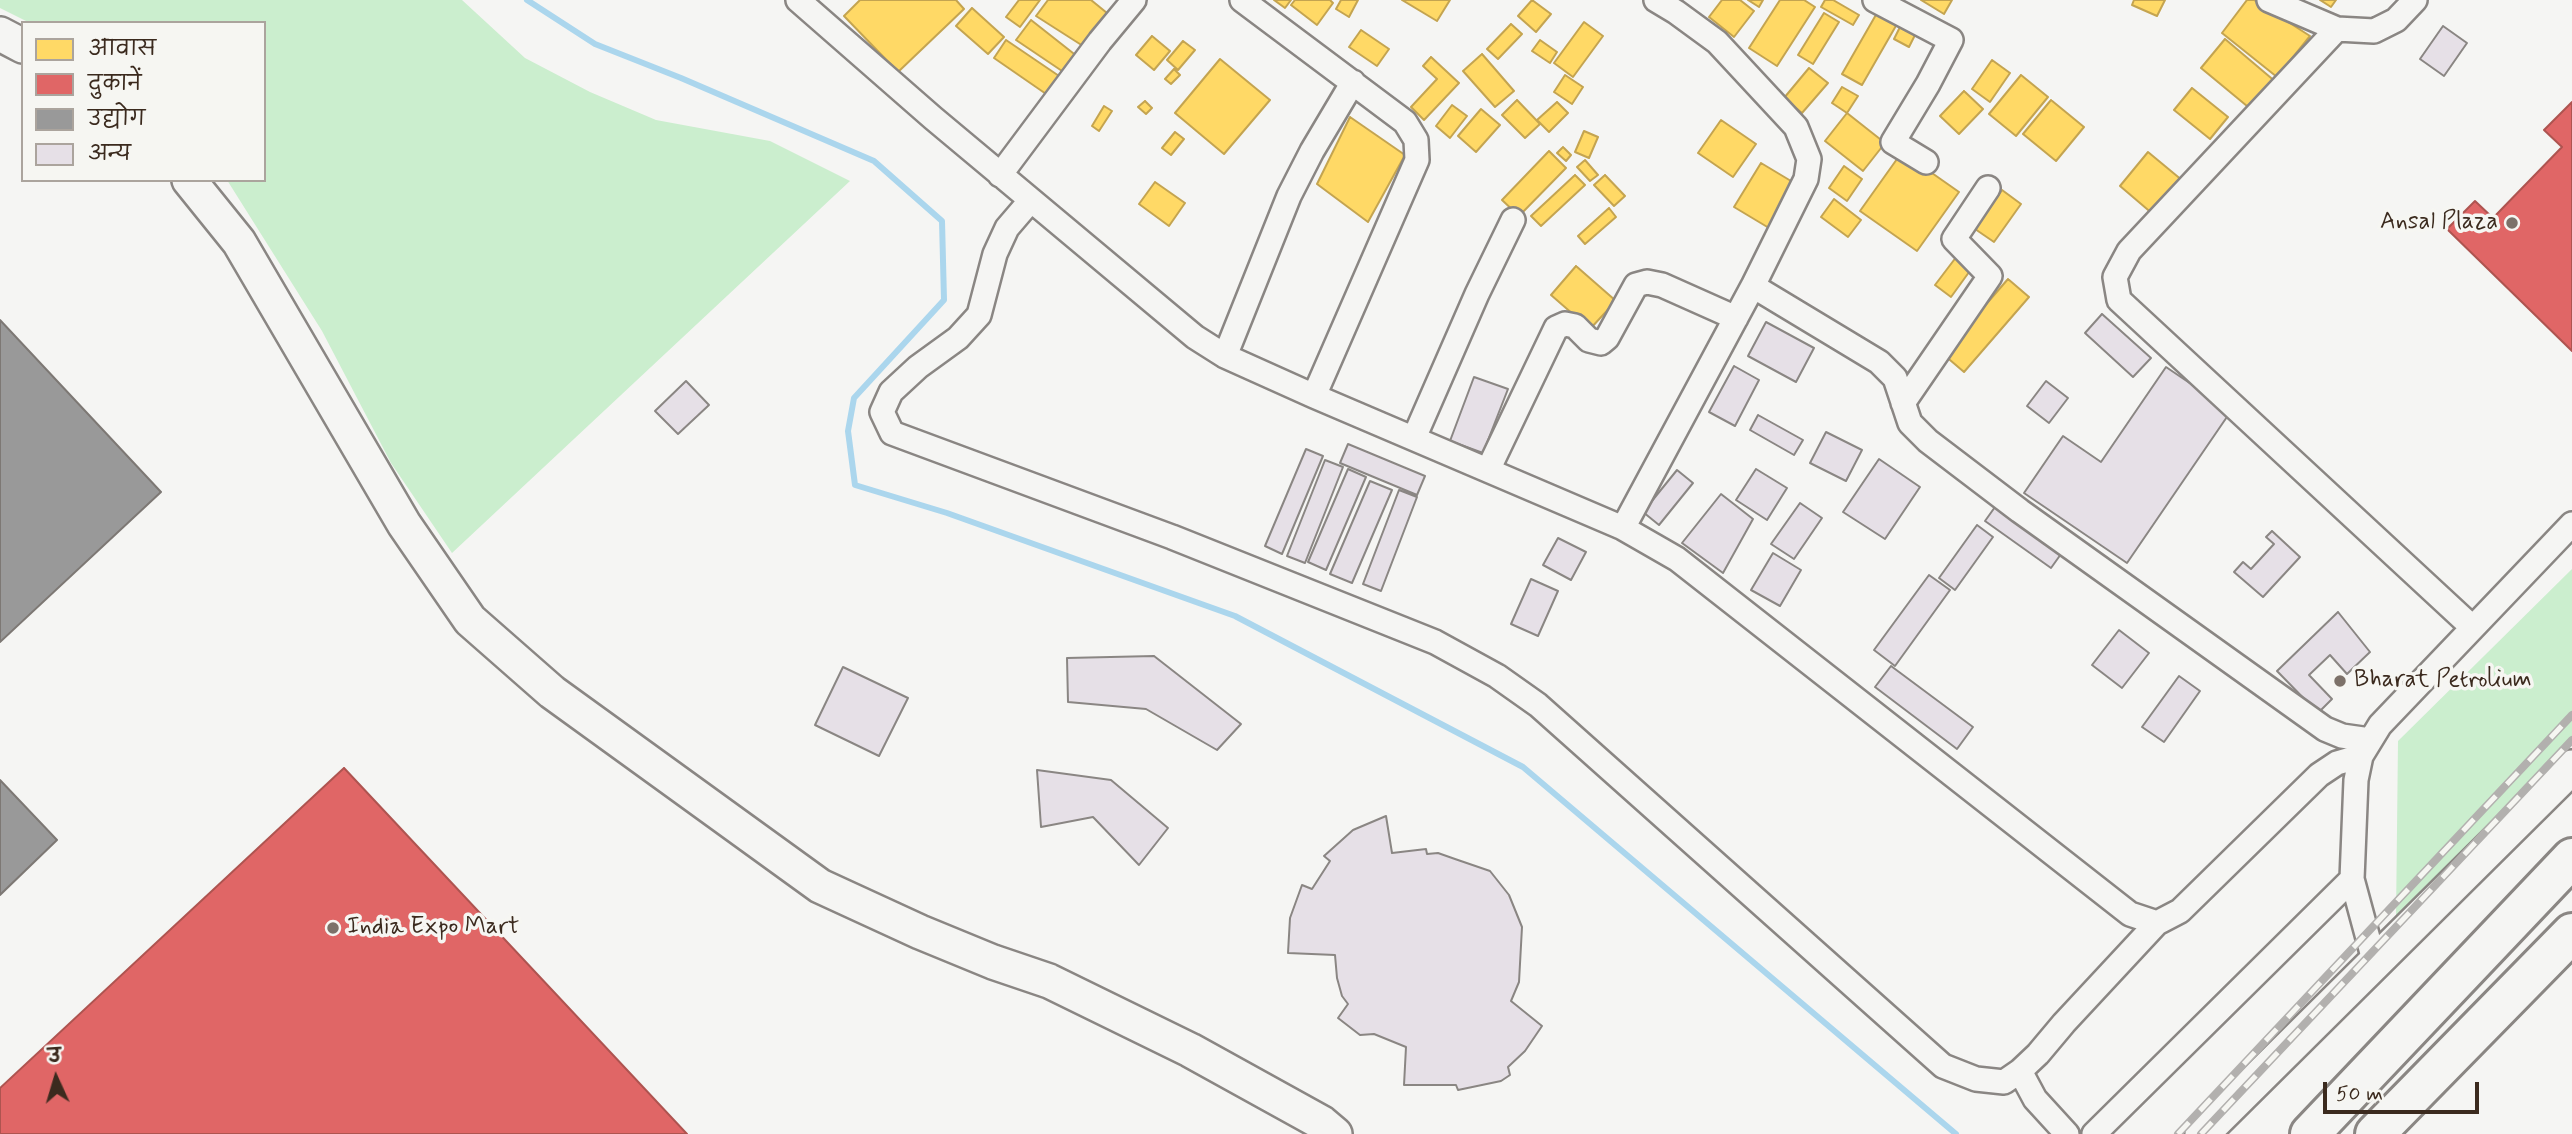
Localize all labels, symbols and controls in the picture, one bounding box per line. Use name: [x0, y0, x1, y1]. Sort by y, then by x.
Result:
legend: [21, 21, 266, 182]
text: आवास: [88, 35, 156, 63]
text: दुकानें: [88, 70, 141, 98]
text: उद्योग: [88, 105, 145, 133]
text: अन्य: [88, 140, 131, 168]
place label: Ansal Plaza: [2380, 209, 2498, 237]
marker: Ansal Plaza: [2504, 215, 2520, 231]
place label: Bharat Petrolium: [2354, 667, 2532, 695]
marker: Bharat Petrolium: [2332, 673, 2348, 689]
place label: India Expo Mart: [347, 914, 519, 942]
marker: India Expo Mart: [325, 920, 341, 936]
north arrow: [21, 1043, 91, 1113]
text: उ: [47, 1044, 62, 1069]
scale bar: [2327, 1068, 2483, 1112]
text: 50 m: [2336, 1080, 2383, 1108]

